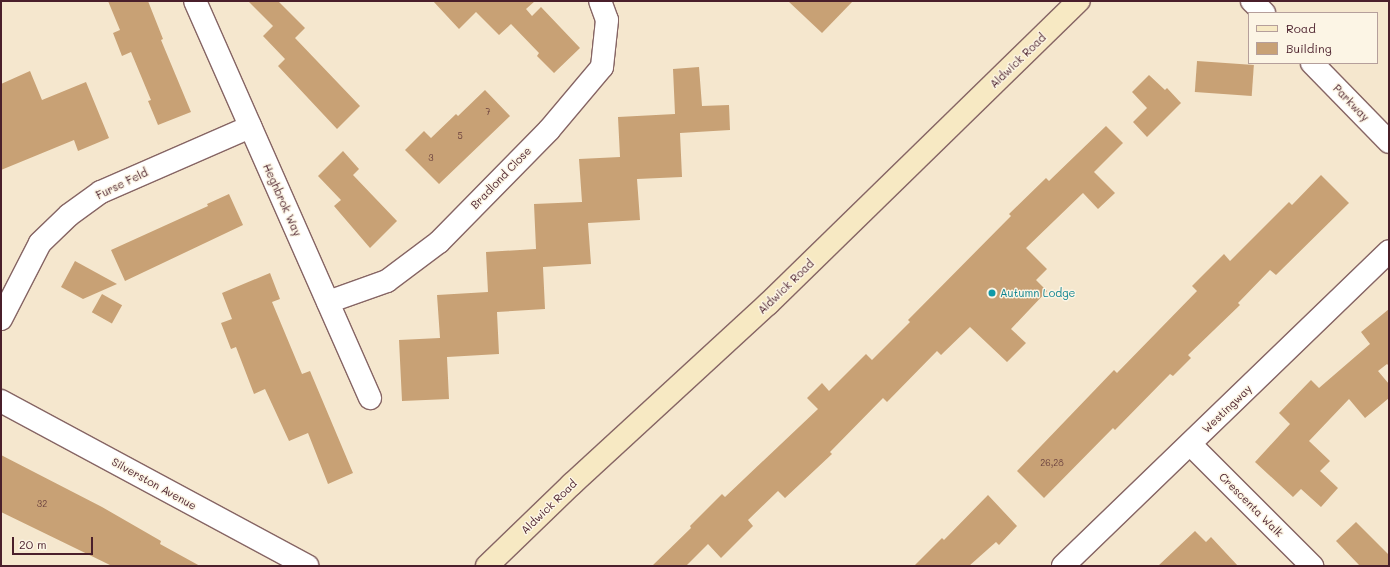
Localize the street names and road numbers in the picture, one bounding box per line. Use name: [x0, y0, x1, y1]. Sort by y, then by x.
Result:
street label: Aldwick Road: [987, 31, 1049, 91]
street label: Parkway: [1330, 82, 1372, 124]
street label: Bradlond Close: [468, 144, 534, 212]
street label: Heghbrok Way: [260, 162, 304, 238]
street label: Furse Feld: [94, 166, 150, 202]
street label: Aldwick Road: [755, 257, 817, 317]
street label: Westingway: [1200, 382, 1254, 436]
street label: Silverston Avenue: [109, 455, 199, 513]
street label: Crescenta Walk: [1216, 470, 1286, 540]
street label: Aldwick Road: [518, 477, 580, 537]

